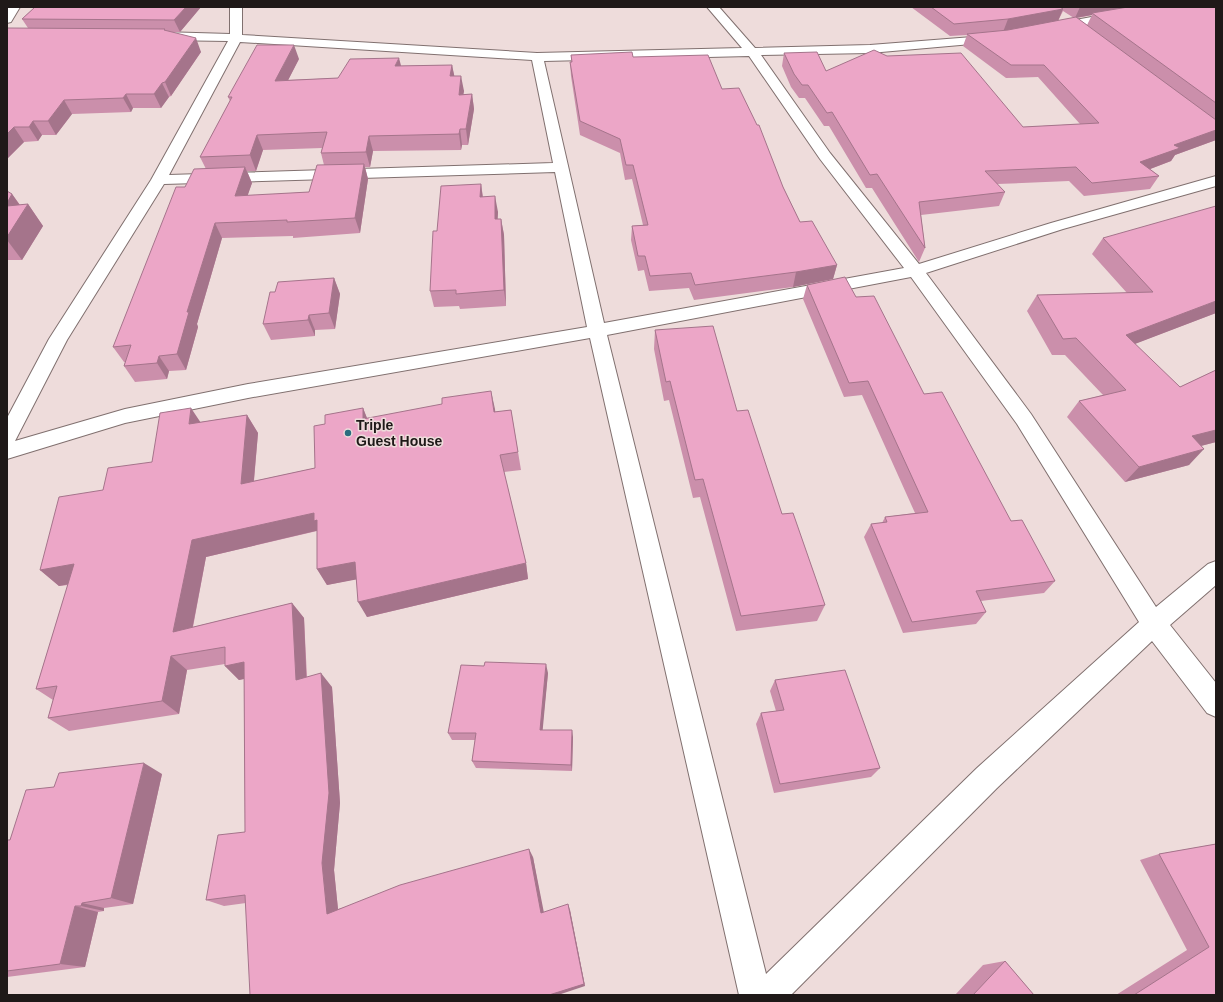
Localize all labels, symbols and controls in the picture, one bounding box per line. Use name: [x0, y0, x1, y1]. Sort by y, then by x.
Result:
place label: Triple Guest House: [356, 417, 443, 449]
marker: Triple Guest House: [343, 428, 353, 438]

